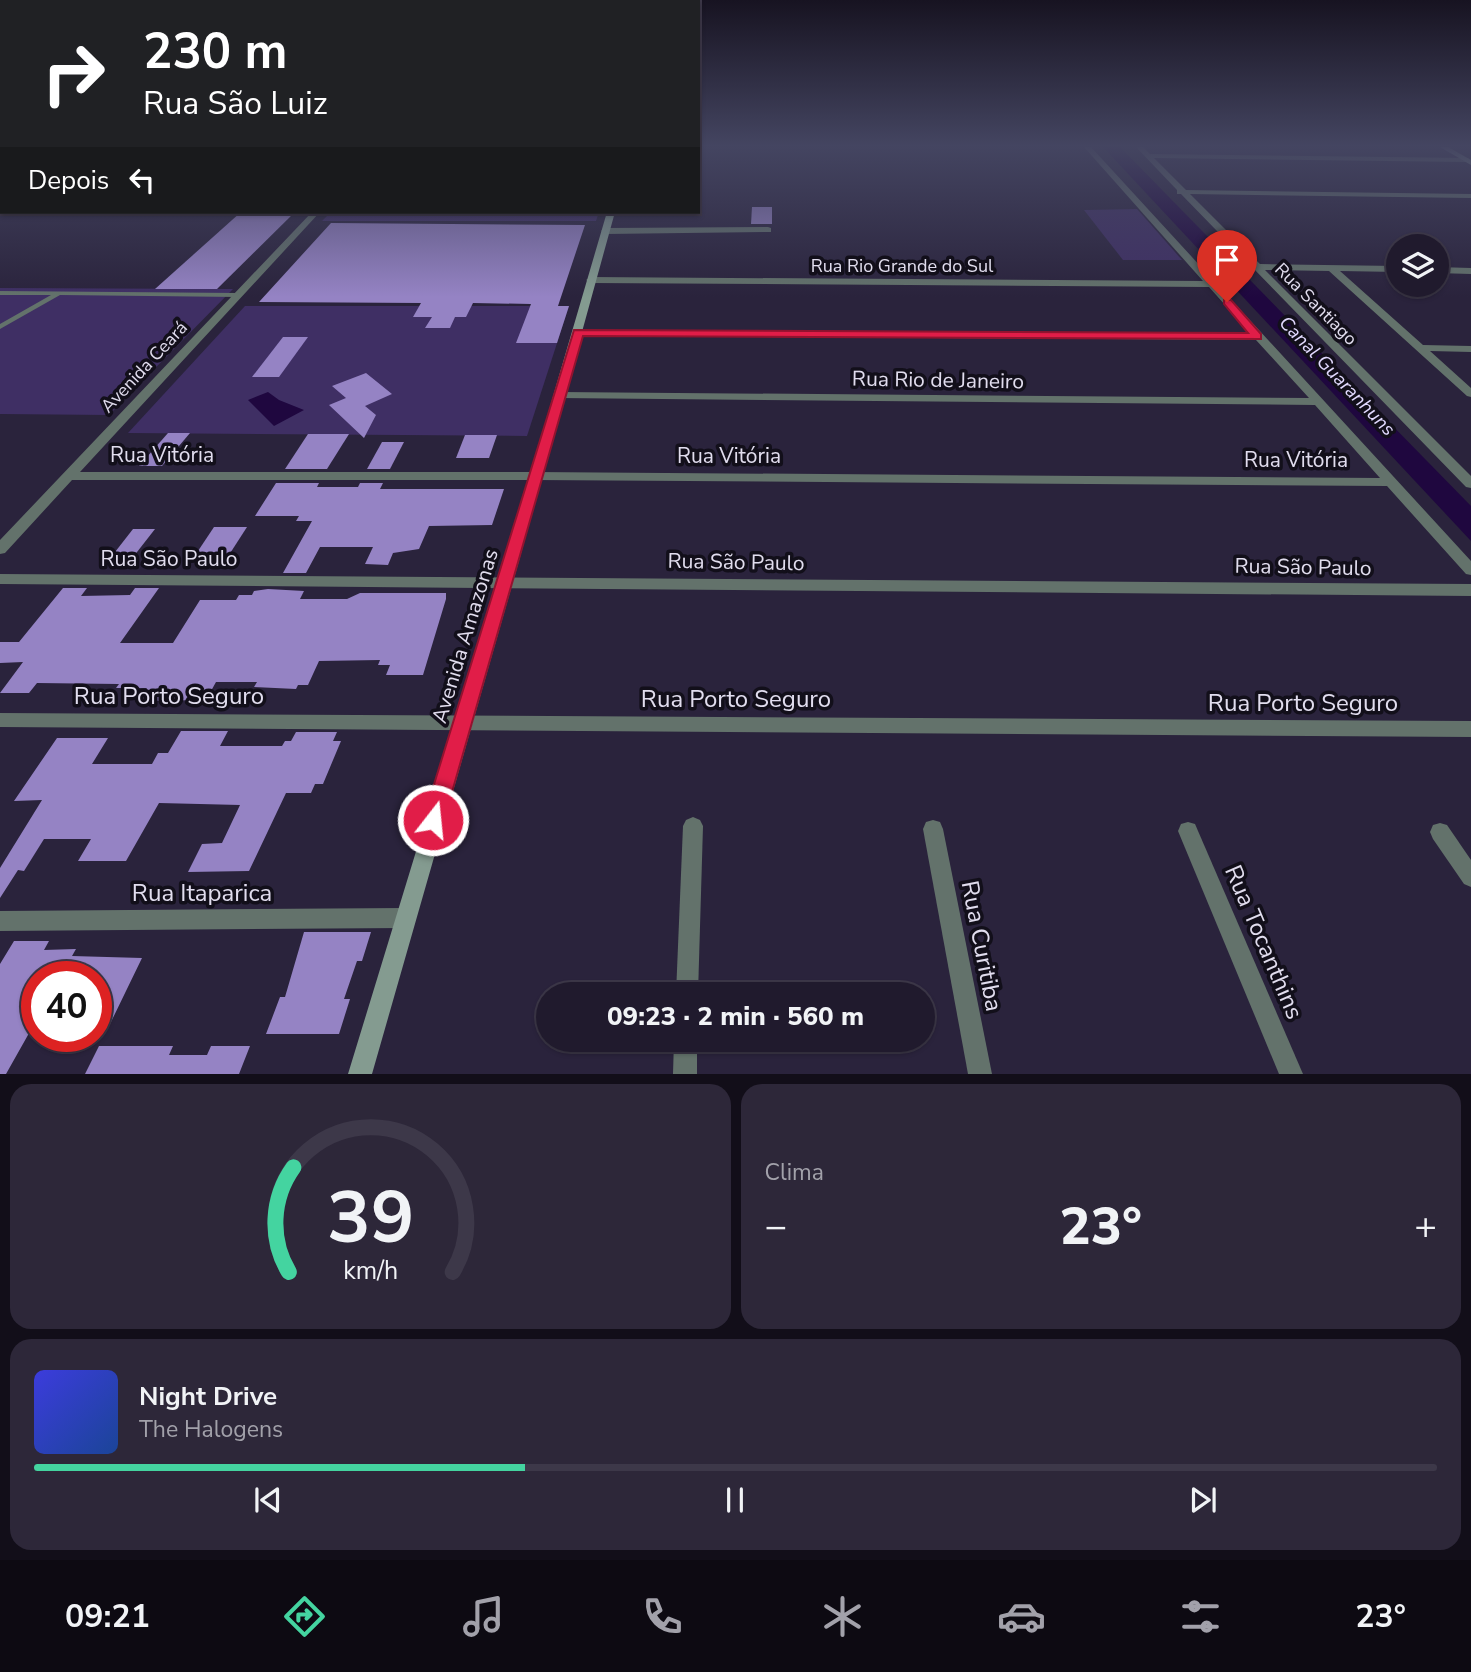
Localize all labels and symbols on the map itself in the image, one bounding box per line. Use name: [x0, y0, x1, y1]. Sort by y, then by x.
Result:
pin: [1197, 230, 1257, 302]
street label: Rua Rio Grande do Sul: [811, 254, 994, 278]
street label: Rua Santiago: [1269, 257, 1363, 351]
water label: Canal Guaranhuns: [1273, 310, 1401, 442]
street label: Avenida Ceará: [95, 316, 193, 418]
street label: Rua Rio de Janeiro: [852, 364, 1024, 396]
street label: Rua Vitória: [110, 441, 214, 469]
street label: Rua Vitória: [677, 442, 781, 470]
street label: Rua Vitória: [1244, 446, 1348, 474]
street label: Rua São Paulo: [101, 545, 237, 573]
street label: Avenida Amazonas: [425, 545, 505, 727]
street label: Rua São Paulo: [667, 547, 805, 577]
street label: Rua São Paulo: [1234, 552, 1372, 582]
street label: Rua Porto Seguro: [74, 680, 264, 712]
street label: Rua Porto Seguro: [641, 683, 831, 715]
street label: Rua Porto Seguro: [1208, 687, 1398, 719]
position arrow: [396, 783, 470, 857]
street label: Rua Tocanthins: [1217, 860, 1311, 1024]
street label: Rua Itaparica: [132, 877, 272, 909]
street label: Rua Curitiba: [954, 878, 1010, 1014]
speed limit sign: 40: [21, 961, 112, 1052]

